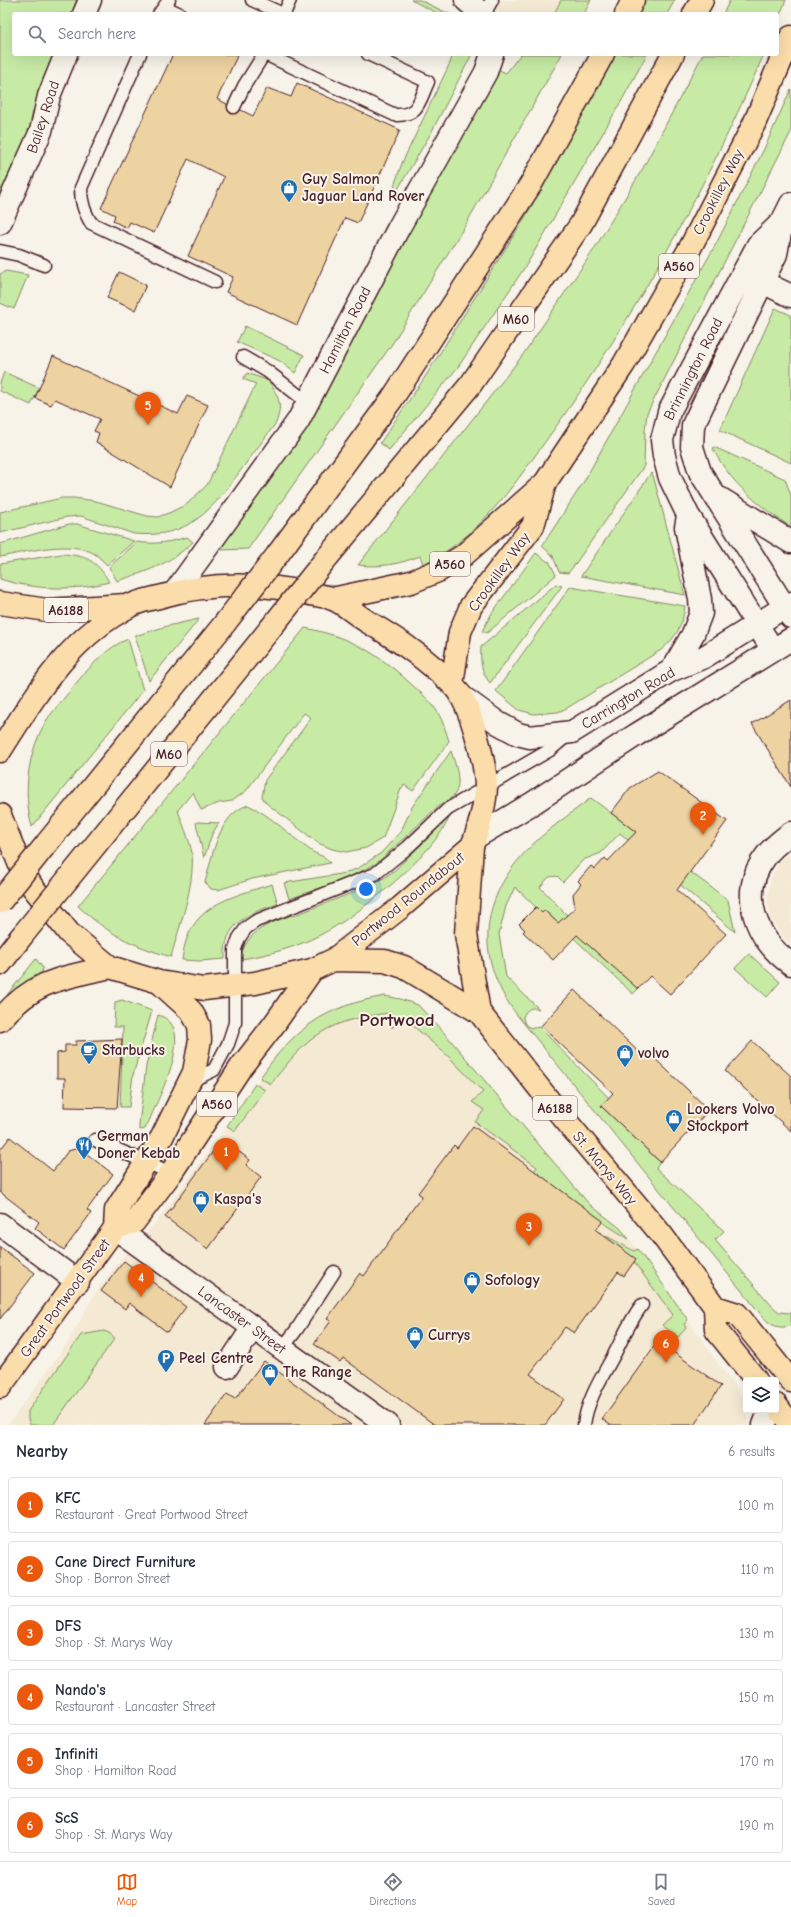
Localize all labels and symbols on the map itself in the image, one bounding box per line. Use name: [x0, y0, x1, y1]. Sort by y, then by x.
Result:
street label: Bailey Road: [23, 78, 63, 156]
street label: Crookilley Way: [689, 146, 747, 238]
place label: Guy Salmon Jaguar Land Rover: [302, 170, 424, 205]
shop icon: Guy Salmon Jaguar Land Rover: [279, 178, 299, 203]
road number: A560: [659, 254, 699, 278]
street label: Hamilton Road: [315, 284, 375, 376]
road number: M60: [498, 307, 534, 331]
street label: Brinnington Road: [659, 315, 727, 423]
pin: 5: [135, 392, 161, 425]
street label: Crookilley Way: [464, 529, 534, 615]
road number: A560: [430, 552, 470, 576]
road number: A6188: [44, 598, 88, 622]
street label: Carrington Road: [578, 663, 678, 733]
road number: M60: [151, 742, 187, 766]
pin: 2: [690, 802, 716, 835]
street label: Portwood Roundabout: [348, 848, 469, 950]
your location: [356, 879, 376, 899]
district label: Portwood: [359, 1009, 435, 1031]
cafe icon: Starbucks: [79, 1040, 99, 1065]
place label: Starbucks: [102, 1041, 165, 1059]
shop icon: volvo: [615, 1043, 635, 1068]
place label: volvo: [637, 1044, 670, 1062]
road number: A560: [197, 1092, 237, 1116]
road number: A6188: [533, 1096, 577, 1120]
place label: Lookers Volvo Stockport: [687, 1100, 775, 1135]
shop icon: Lookers Volvo Stockport: [664, 1108, 684, 1133]
place label: German Doner Kebab: [97, 1127, 180, 1162]
street label: St. Marys Way: [569, 1128, 641, 1209]
restaurant icon: German Doner Kebab: [74, 1135, 94, 1160]
pin: 1: [213, 1138, 239, 1171]
shop icon: Kaspa's: [191, 1189, 211, 1214]
place label: Kaspa's: [214, 1190, 261, 1208]
pin: 3: [516, 1213, 542, 1246]
street label: Great Portwood Street: [16, 1235, 114, 1361]
pin: 4: [128, 1264, 154, 1297]
shop icon: Sofology: [462, 1270, 482, 1295]
place label: Sofology: [485, 1271, 540, 1289]
street label: Lancaster Street: [194, 1282, 290, 1358]
shop icon: Currys: [405, 1325, 425, 1350]
place label: Currys: [428, 1326, 470, 1344]
pin: 6: [653, 1330, 679, 1363]
parking icon: Peel Centre: [156, 1348, 176, 1373]
place label: Peel Centre: [179, 1349, 253, 1367]
shop icon: The Range: [260, 1362, 280, 1387]
place label: The Range: [283, 1363, 352, 1381]

